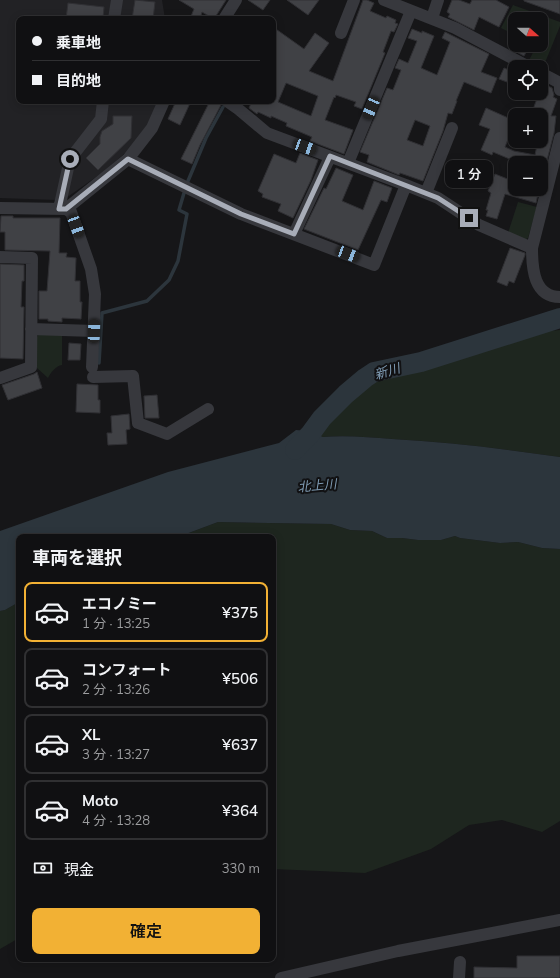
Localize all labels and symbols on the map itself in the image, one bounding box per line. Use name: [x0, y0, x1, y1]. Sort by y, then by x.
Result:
north arrow: [508, 12, 548, 52]
car: [361, 95, 381, 121]
car: [292, 137, 318, 157]
route start: [61, 150, 79, 168]
callout: 1 分: [445, 160, 493, 188]
route end: [460, 209, 478, 227]
car: [66, 213, 86, 239]
car: [335, 244, 361, 264]
car: [88, 319, 100, 343]
water label: 新川: [372, 359, 404, 382]
water label: 北上川: [297, 475, 339, 495]

